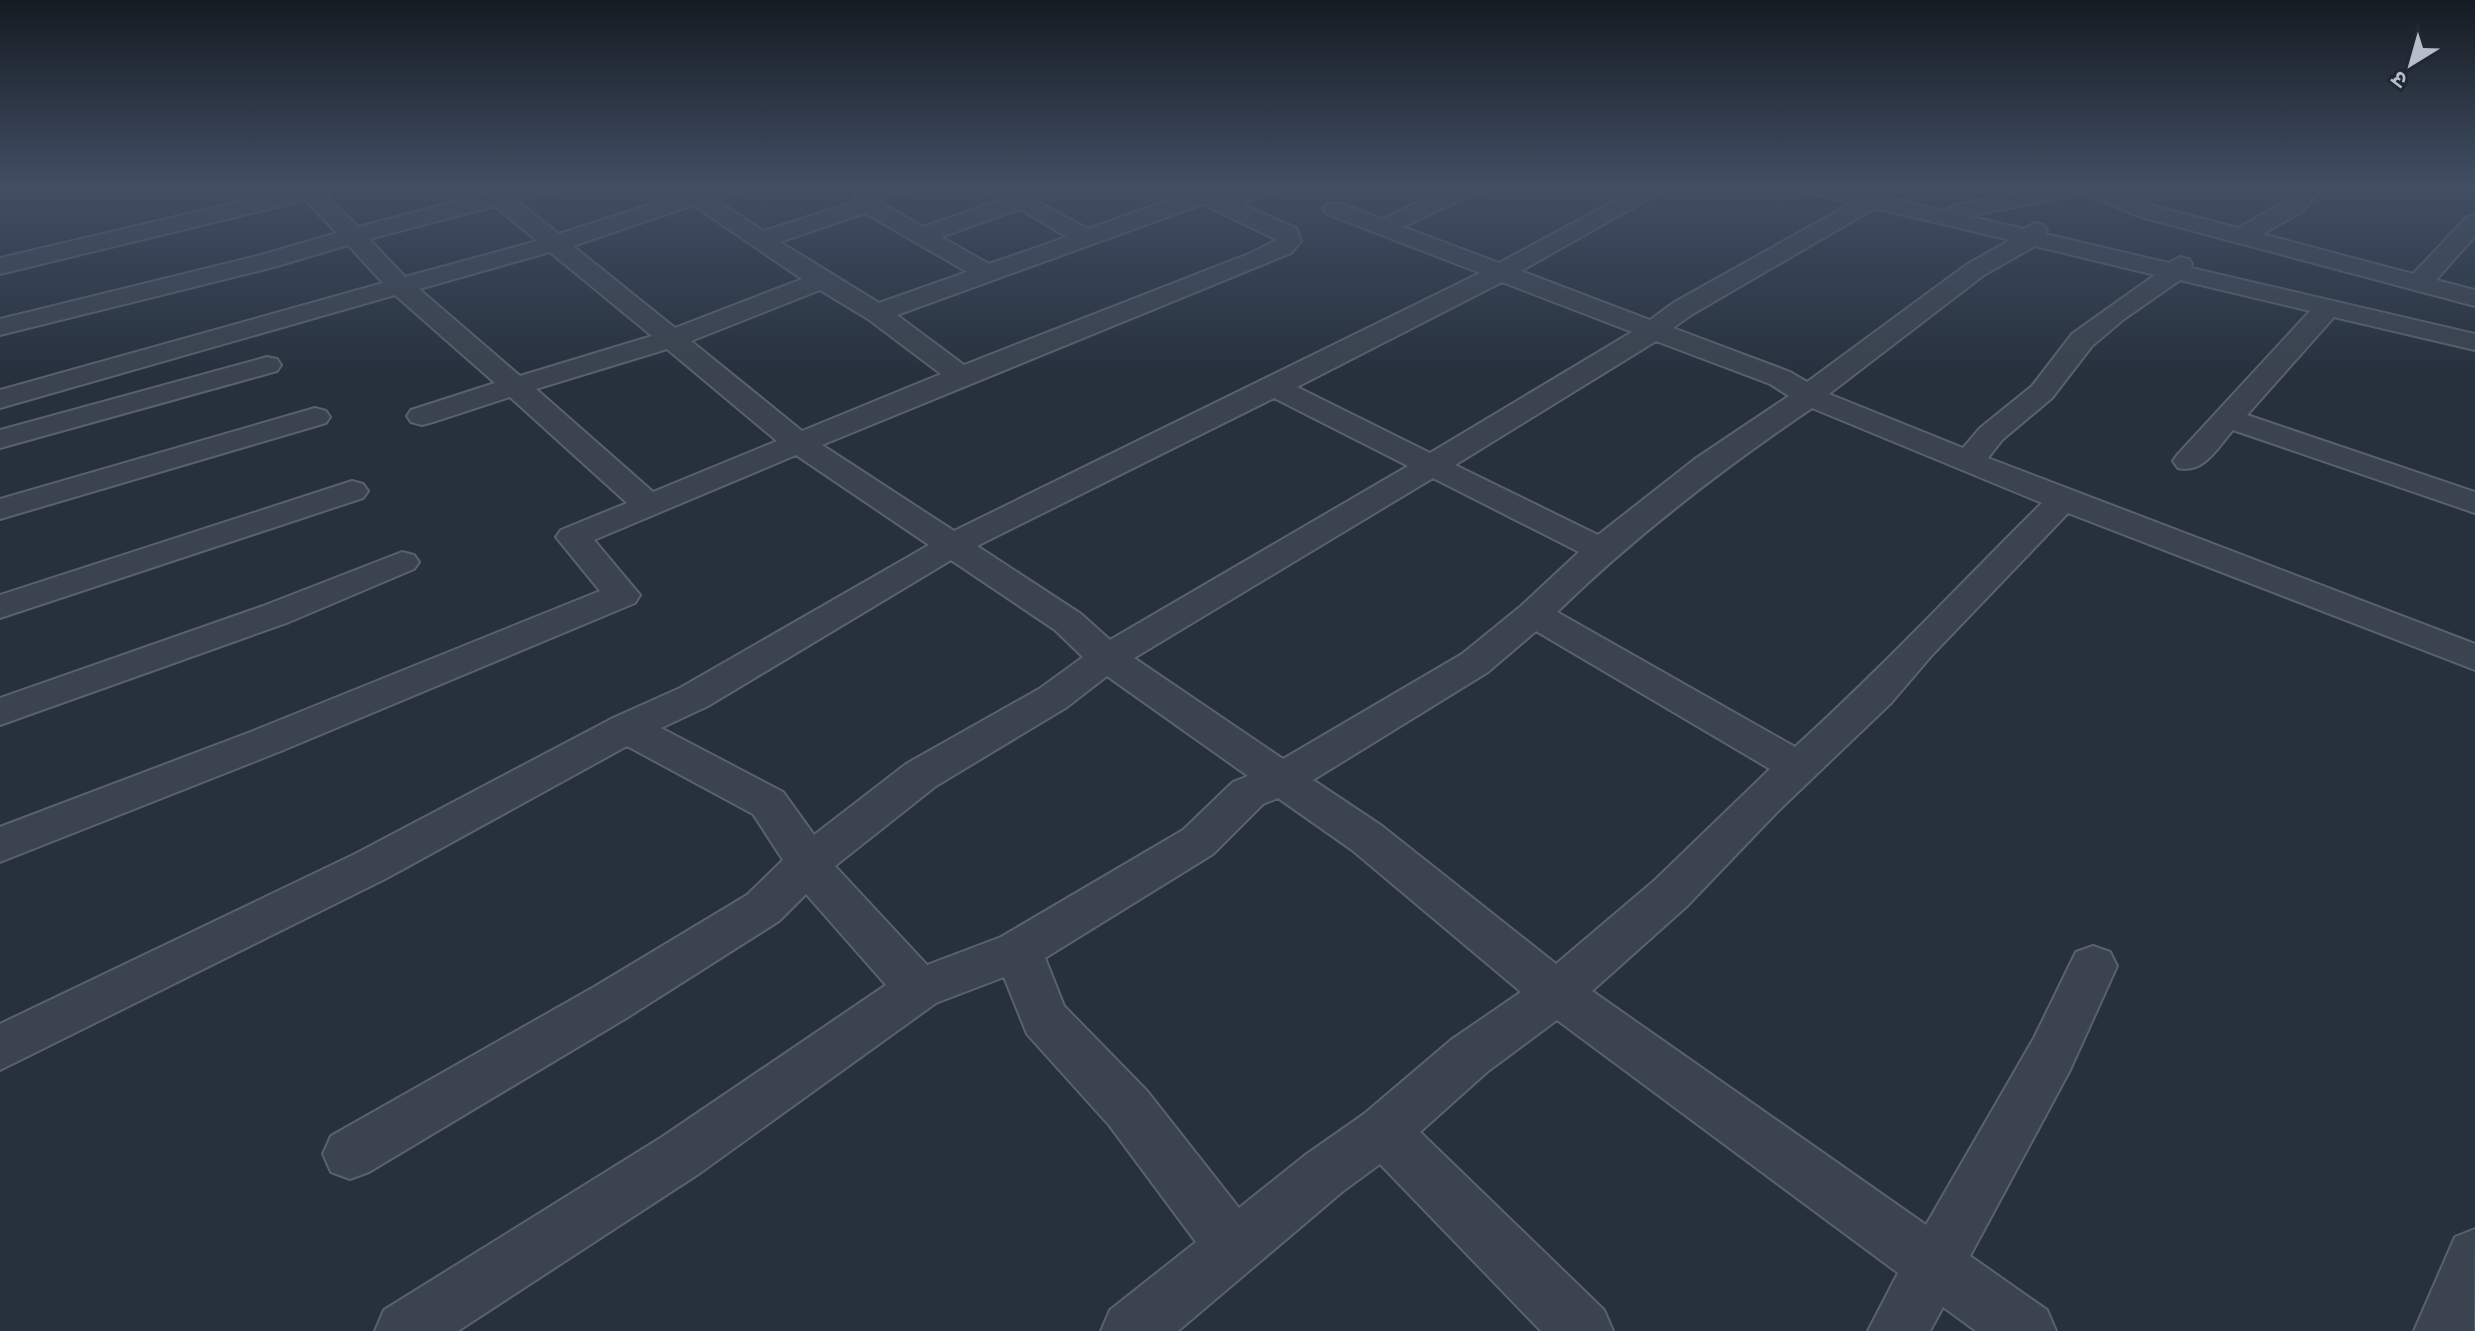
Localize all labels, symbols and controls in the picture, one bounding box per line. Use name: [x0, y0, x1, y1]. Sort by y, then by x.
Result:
north arrow: [2371, 24, 2451, 104]
text: उ: [2384, 63, 2413, 95]

